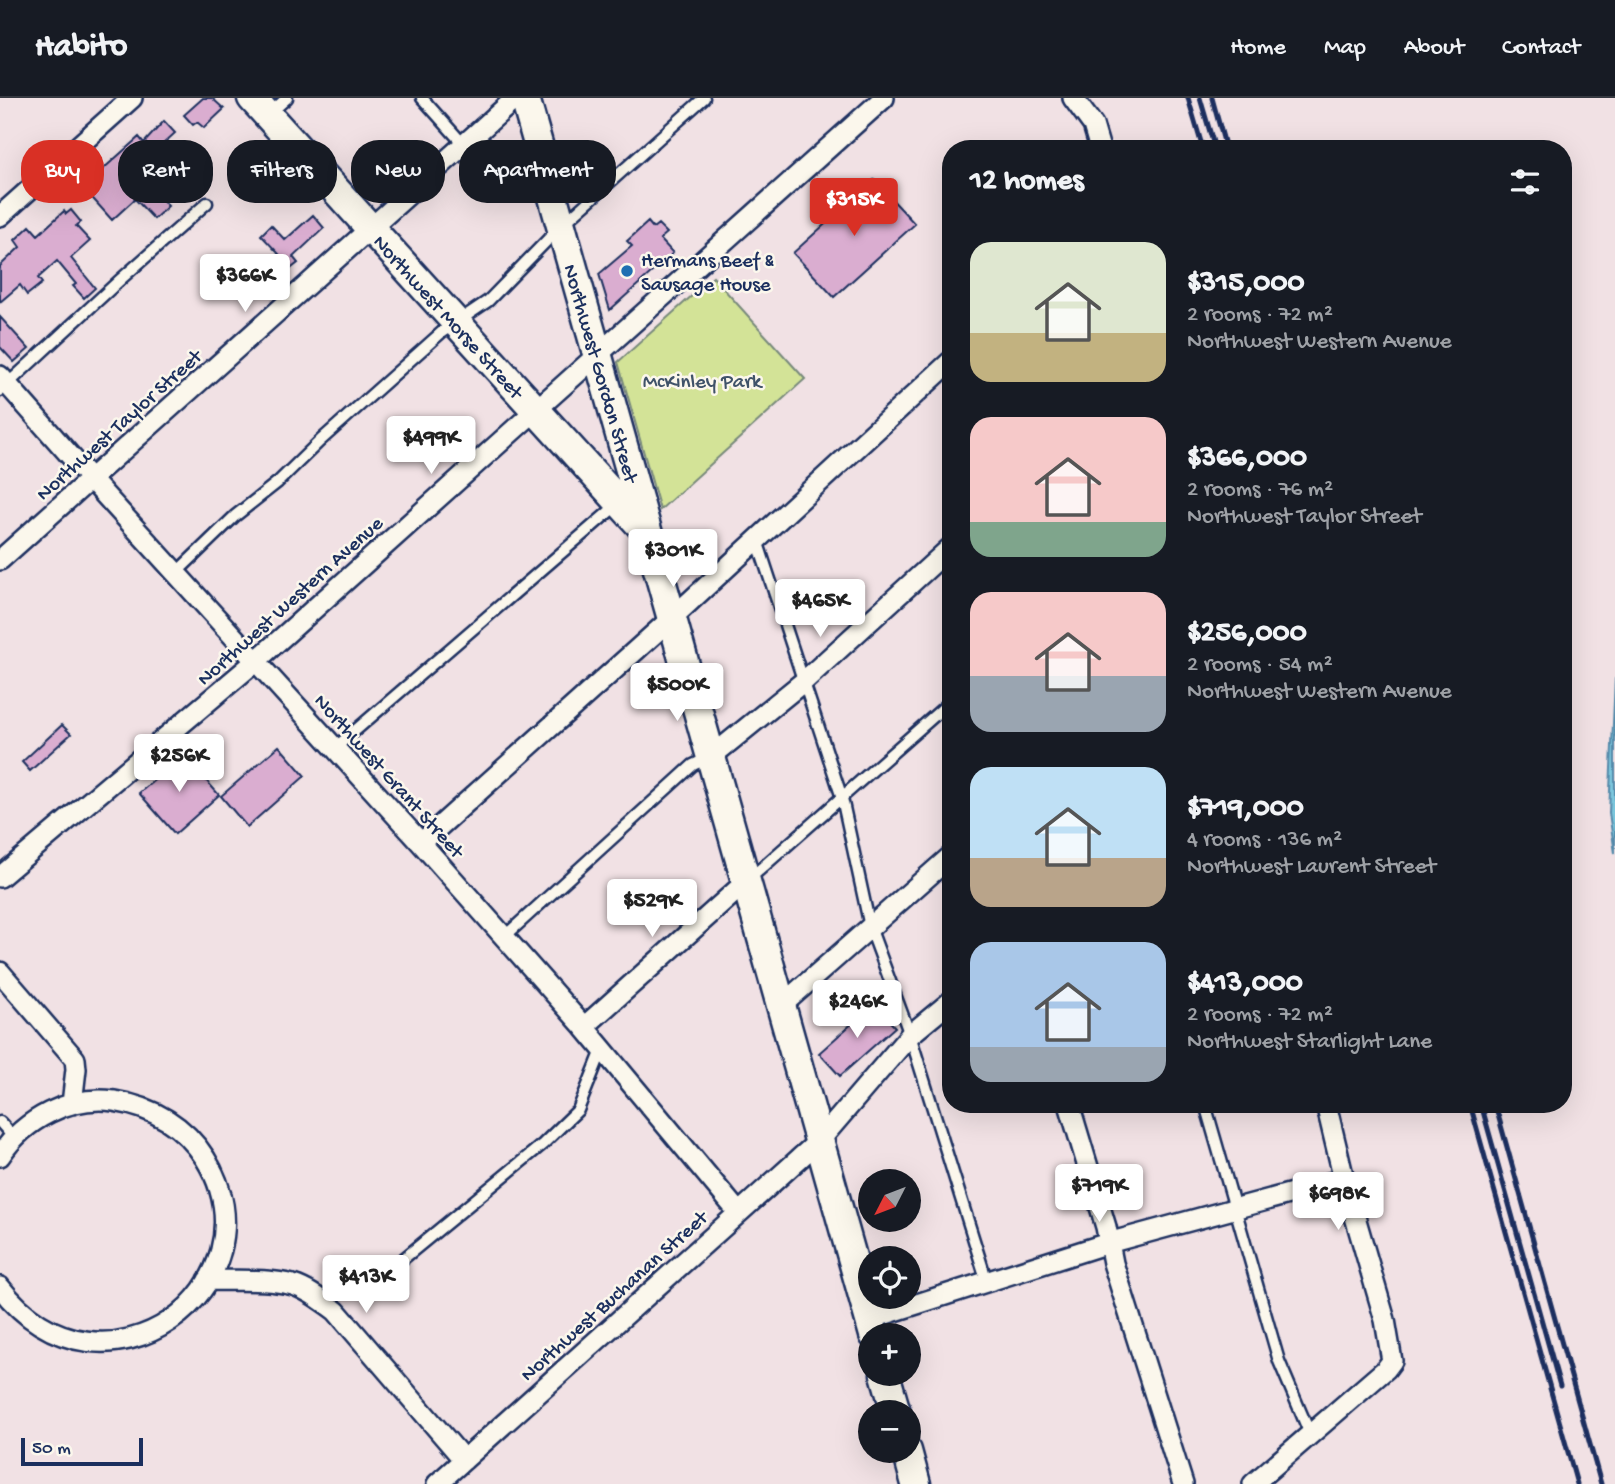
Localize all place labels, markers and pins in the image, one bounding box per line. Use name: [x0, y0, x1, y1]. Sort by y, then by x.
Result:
pin: $315K: [805, 178, 903, 238]
place label: Hermans Beef & Sausage House: [641, 250, 774, 299]
pin: $366K: [196, 254, 294, 314]
marker: Hermans Beef & Sausage House: [619, 263, 635, 279]
pin: $499K: [382, 416, 480, 476]
pin: $301K: [624, 530, 722, 589]
pin: $465K: [771, 580, 869, 639]
pin: $500K: [628, 664, 726, 723]
pin: $256K: [130, 734, 228, 794]
pin: $529K: [603, 880, 701, 939]
pin: $246K: [808, 981, 906, 1040]
pin: $719K: [1050, 1164, 1148, 1224]
pin: $698K: [1289, 1172, 1387, 1232]
pin: $413K: [317, 1256, 415, 1315]

